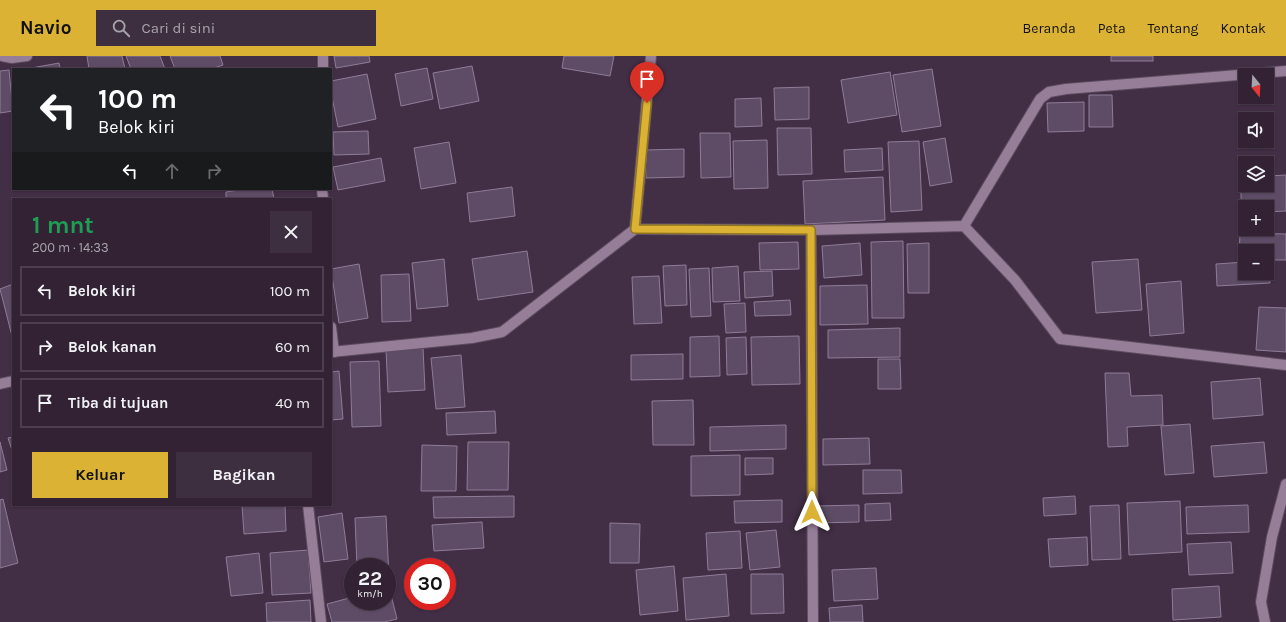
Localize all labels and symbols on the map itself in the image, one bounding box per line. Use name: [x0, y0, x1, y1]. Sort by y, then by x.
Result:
pin: [630, 62, 664, 103]
north arrow: [1238, 68, 1274, 104]
position arrow: [791, 491, 833, 533]
speed limit sign: 30: [404, 558, 456, 610]

